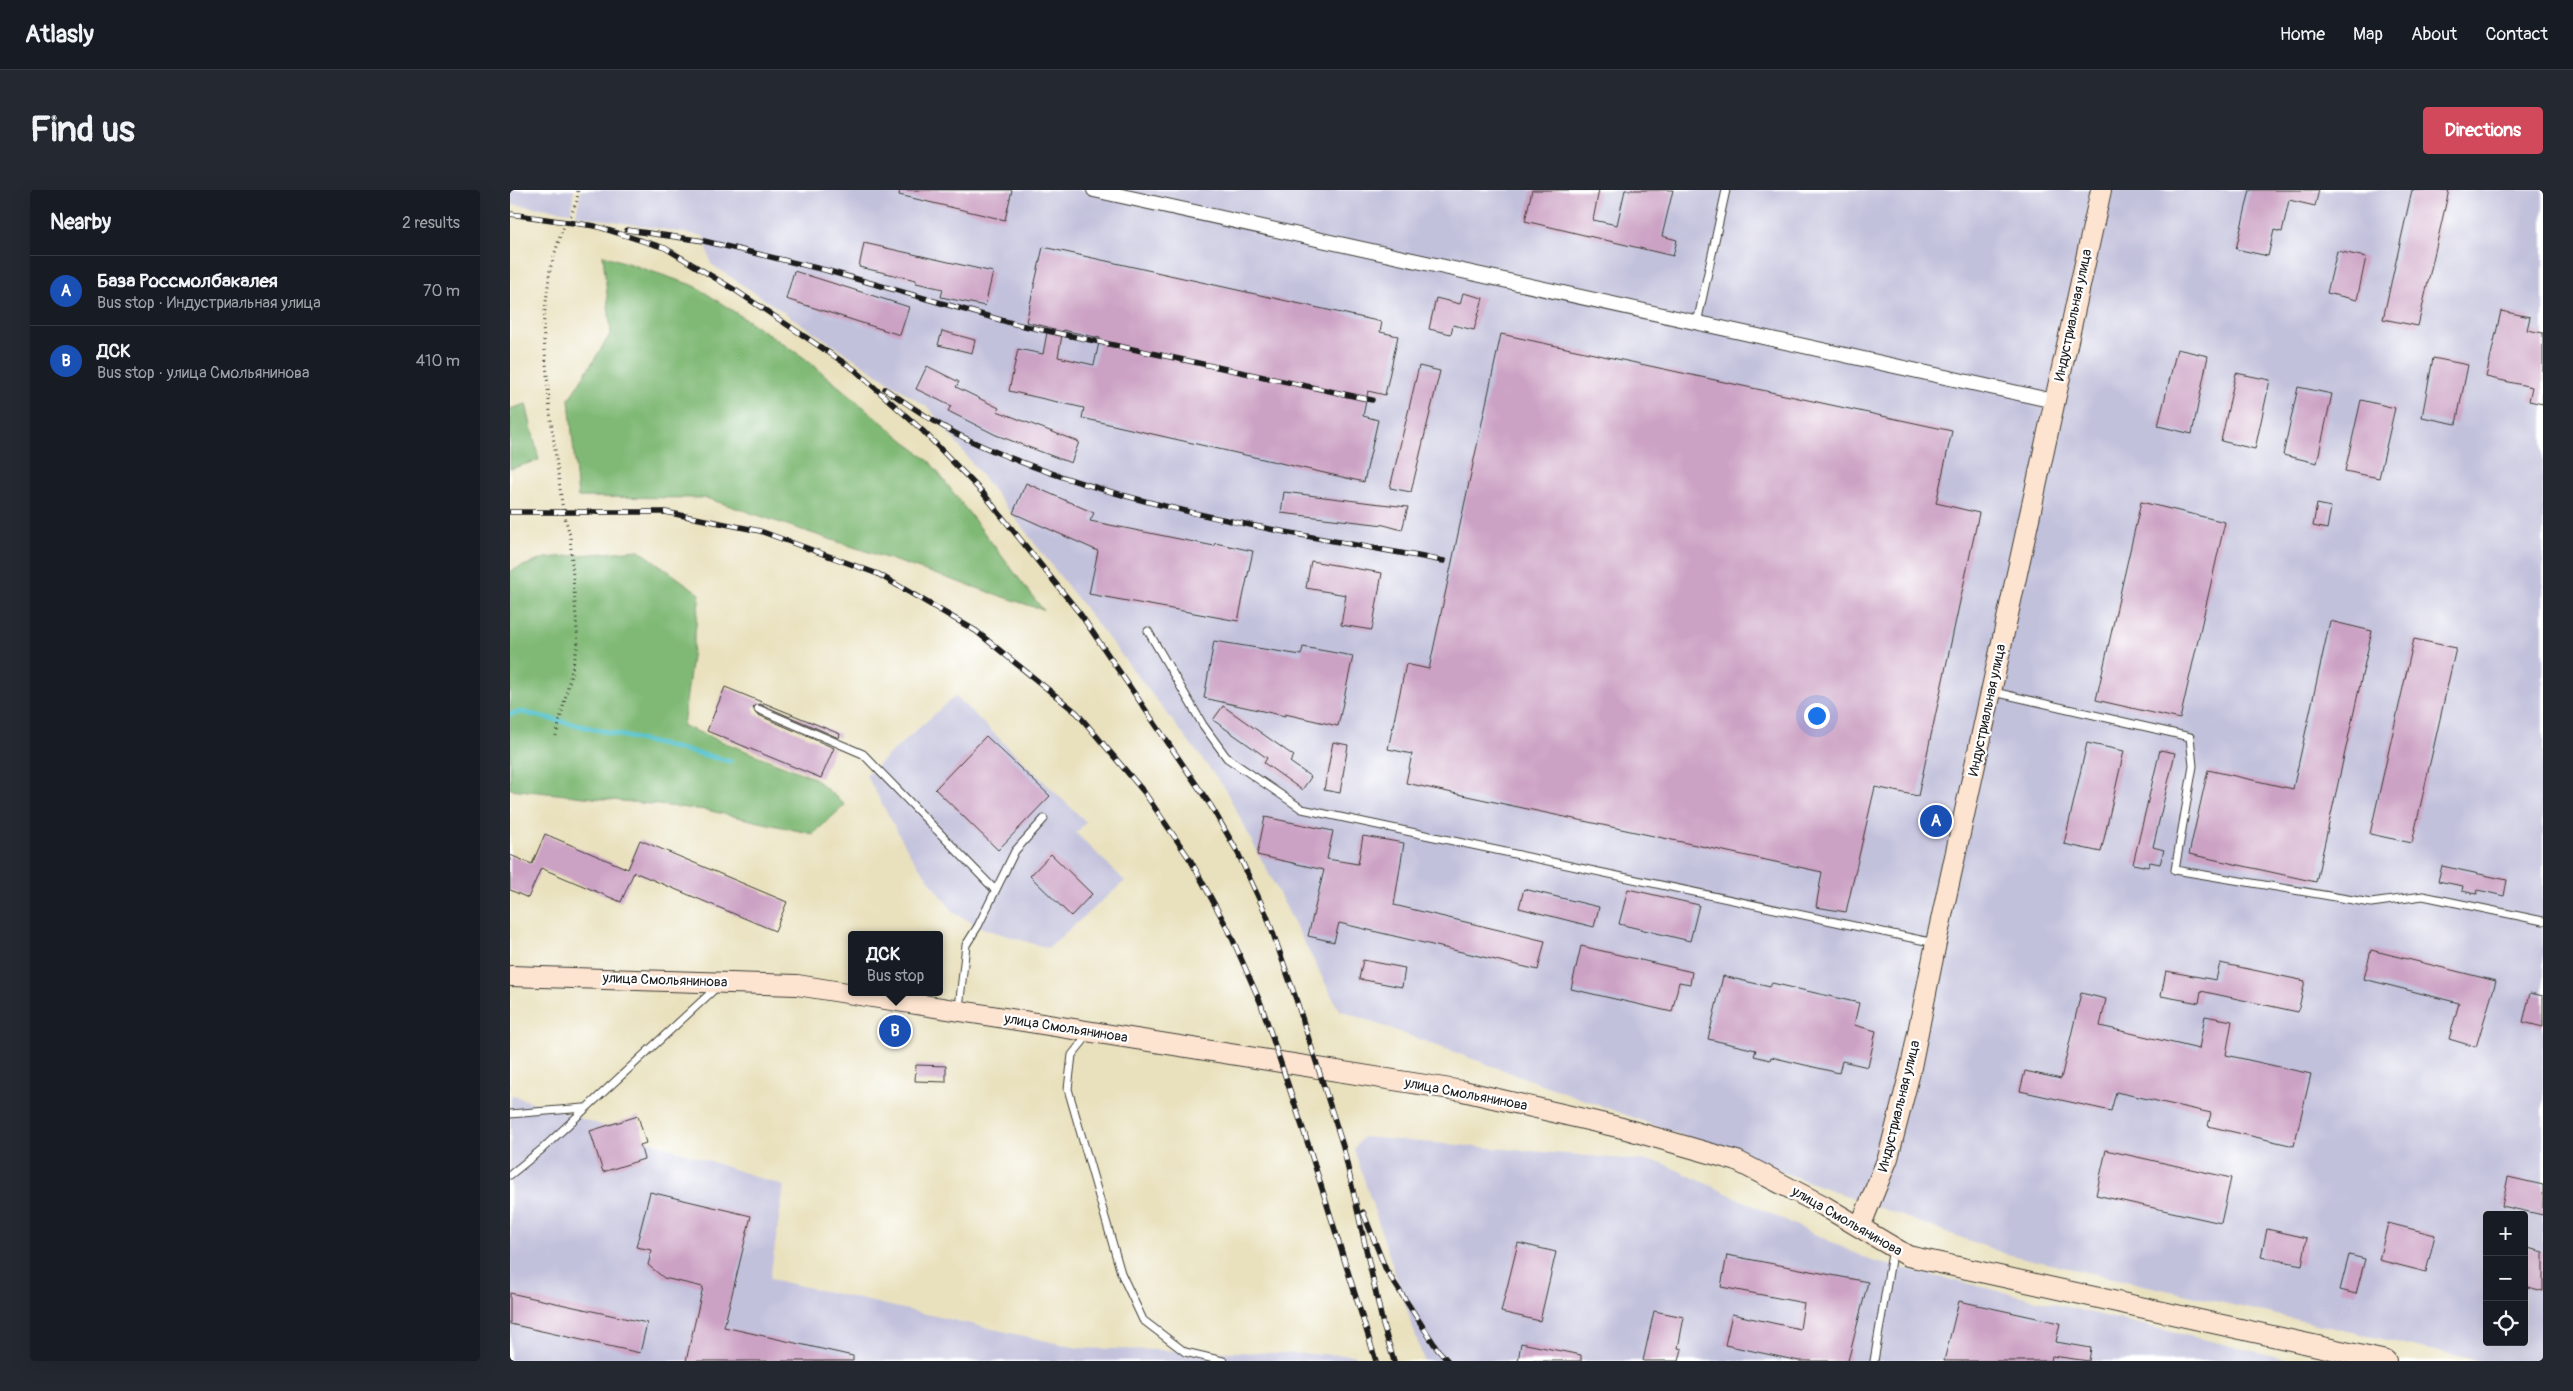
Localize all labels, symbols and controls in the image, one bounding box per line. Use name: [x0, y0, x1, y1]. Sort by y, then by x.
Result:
text: Atlasly: [25, 20, 94, 49]
text: Home: [2280, 23, 2325, 46]
text: Map: [2353, 23, 2383, 46]
text: About: [2411, 23, 2457, 46]
text: Contact: [2485, 23, 2548, 46]
button: Directions: [2423, 107, 2543, 154]
text: Find us: [30, 108, 135, 152]
text: Nearby: [50, 209, 111, 236]
text: 2 results: [402, 213, 460, 233]
street label: Индустриальная улица: [2051, 247, 2095, 383]
text: База Россмолбакалея: [97, 269, 278, 293]
text: A: [61, 281, 71, 301]
text: 70 m: [423, 281, 460, 301]
text: Bus stop · Индустриальная улица: [97, 293, 321, 313]
text: ДСК: [97, 339, 131, 363]
text: B: [61, 351, 71, 371]
text: 410 m: [416, 351, 460, 371]
text: Bus stop · улица Смольянинова: [97, 363, 309, 383]
street label: Индустриальная улица: [1965, 642, 2009, 778]
your location: [1804, 703, 1830, 729]
pin: A: [1920, 802, 1952, 840]
popup: [848, 931, 943, 996]
text: ДСК: [867, 942, 901, 966]
text: Bus stop: [867, 966, 924, 986]
street label: улица Смольянинова: [601, 969, 728, 991]
street label: улица Смольянинова: [1002, 1010, 1129, 1046]
pin: B: [879, 1012, 911, 1050]
street label: Индустриальная улица: [1874, 1039, 1924, 1173]
street label: улица Смольянинова: [1402, 1074, 1529, 1114]
street label: улица Смольянинова: [1788, 1182, 1905, 1260]
map controls: [2483, 1211, 2528, 1346]
button: +: [2483, 1211, 2528, 1256]
button: −: [2483, 1256, 2528, 1301]
button: locate: [2483, 1301, 2528, 1346]

